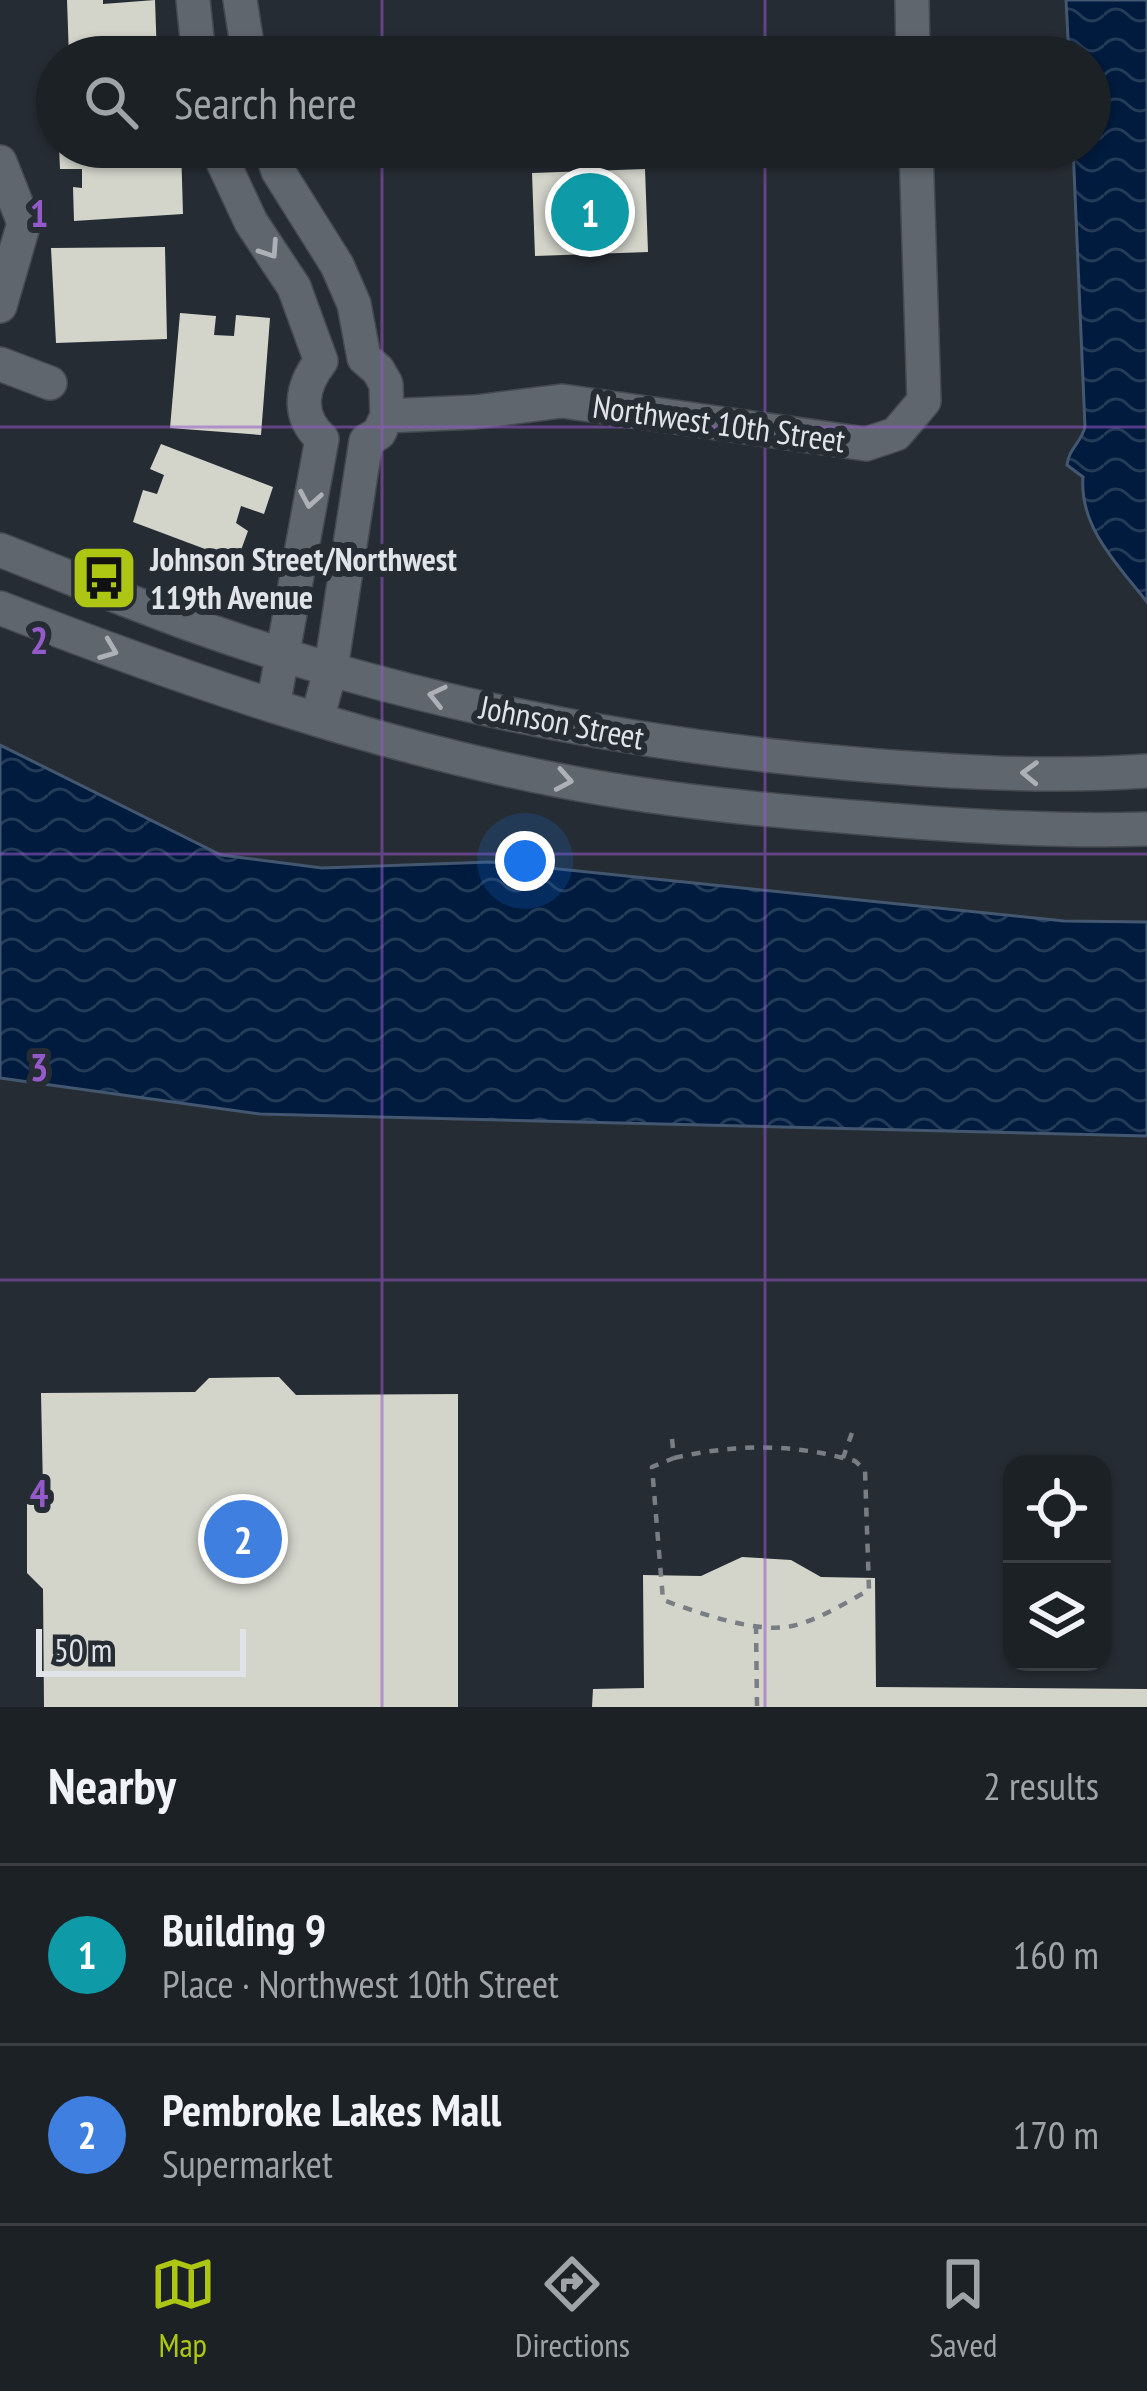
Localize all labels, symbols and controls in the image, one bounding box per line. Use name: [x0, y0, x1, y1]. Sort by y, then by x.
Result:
search box: [36, 36, 1111, 168]
icon: search: [78, 69, 144, 135]
text: Search here: [174, 73, 357, 131]
pin: 1: [551, 167, 629, 257]
text: 1: [30, 187, 48, 238]
one-way arrow: [255, 237, 277, 259]
street label: Northwest 10th Street: [590, 384, 848, 461]
one-way arrow: [298, 488, 324, 508]
place label: Johnson Street/Northwest 119th Avenue: [149, 537, 457, 618]
bus stop icon: Johnson Street/Northwest 119th Avenue: [69, 543, 139, 613]
text: 2: [30, 614, 48, 665]
one-way arrow: [98, 635, 119, 660]
street label: Johnson Street: [475, 684, 648, 758]
one-way arrow: [427, 685, 447, 710]
one-way arrow: [1020, 761, 1039, 787]
one-way arrow: [554, 767, 574, 792]
your location: [495, 831, 555, 891]
text: 3: [30, 1041, 48, 1092]
map controls: [1003, 1455, 1111, 1671]
button: locate: [1003, 1455, 1111, 1563]
text: 4: [30, 1467, 49, 1518]
pin: 2: [204, 1494, 282, 1584]
button: layers: [1003, 1563, 1111, 1671]
scale bar: [36, 1623, 246, 1676]
text: 50 m: [54, 1628, 112, 1671]
text: Nearby: [48, 1752, 176, 1818]
text: 2 results: [983, 1760, 1099, 1811]
text: Building 9: [162, 1900, 326, 1958]
text: 1: [78, 1929, 96, 1980]
text: 160 m: [1013, 1929, 1099, 1980]
text: Place · Northwest 10th Street: [162, 1958, 559, 2009]
text: Pembroke Lakes Mall: [162, 2080, 501, 2138]
text: 2: [78, 2109, 96, 2160]
text: 170 m: [1013, 2109, 1099, 2160]
text: Supermarket: [162, 2138, 333, 2189]
tab: Map: [150, 2251, 216, 2366]
tab: Directions: [515, 2251, 630, 2366]
tab: Saved: [929, 2251, 997, 2366]

